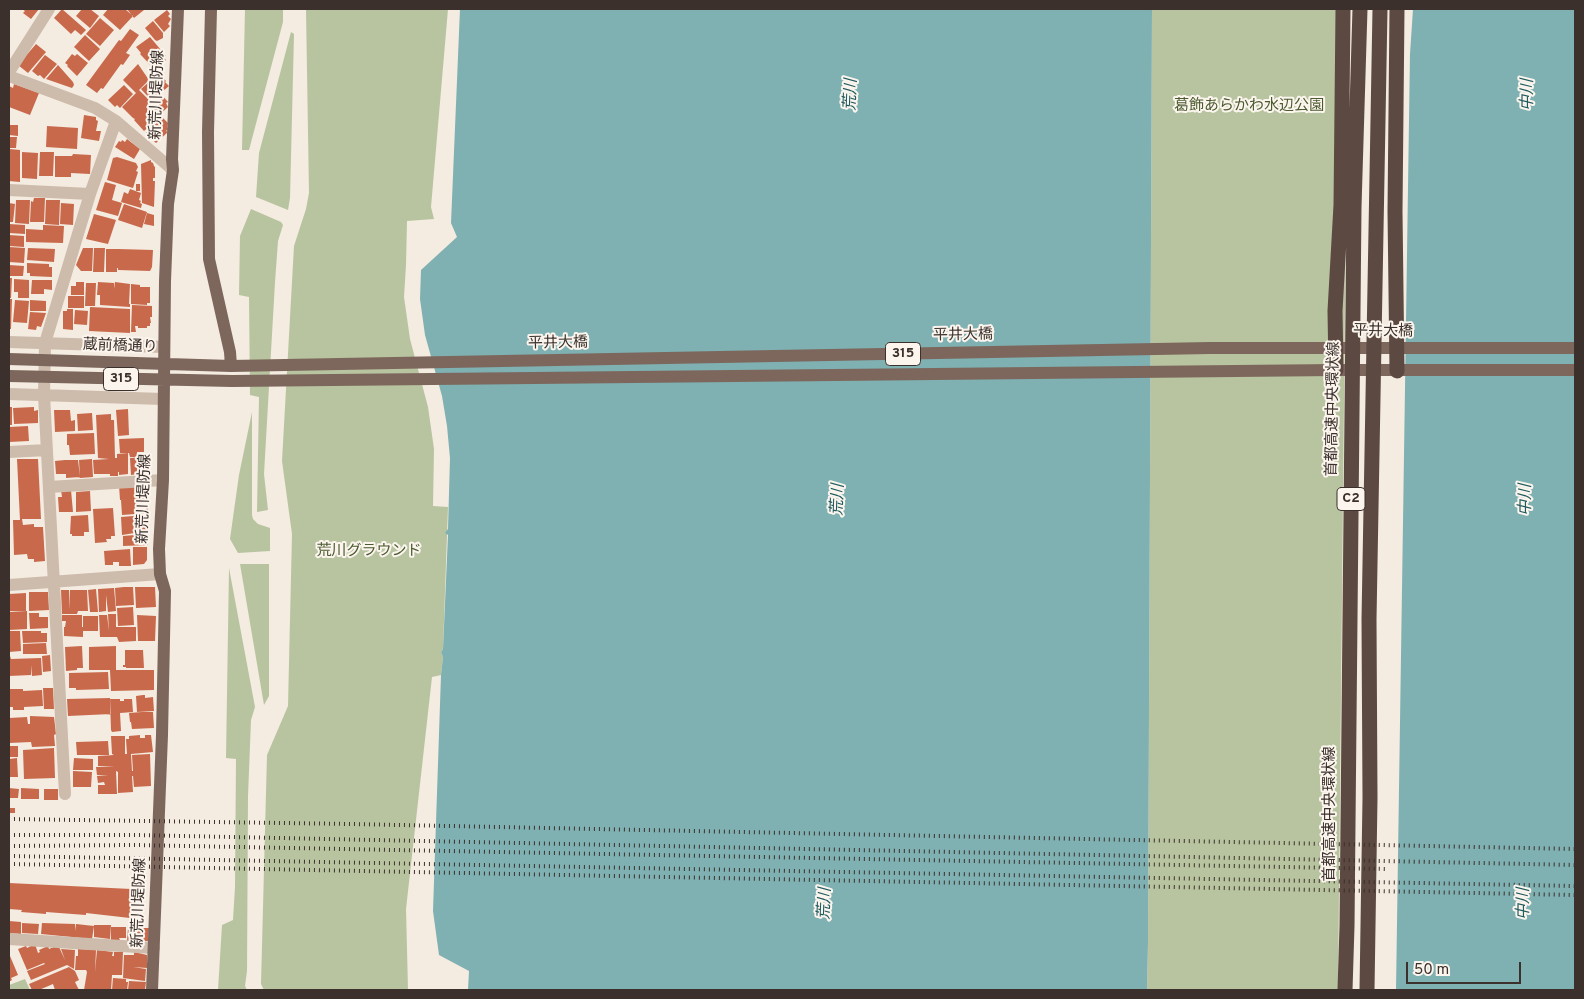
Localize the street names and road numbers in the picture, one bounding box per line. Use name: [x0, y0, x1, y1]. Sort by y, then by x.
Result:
street label: 新荒川堤防線: [147, 50, 169, 140]
street label: 平井大橋: [1353, 322, 1413, 342]
street label: 平井大橋: [933, 326, 993, 346]
street label: 平井大橋: [528, 334, 588, 354]
street label: 蔵前橋通り: [82, 337, 158, 357]
street label: 首都高速中央環状線: [1324, 341, 1344, 477]
road number: 315: [886, 342, 920, 366]
road number: 315: [104, 368, 138, 390]
street label: 新荒川堤防線: [134, 454, 156, 544]
road number: C2: [1337, 488, 1365, 510]
street label: 首都高速中央環状線: [1322, 747, 1340, 881]
street label: 新荒川堤防線: [129, 858, 151, 948]

